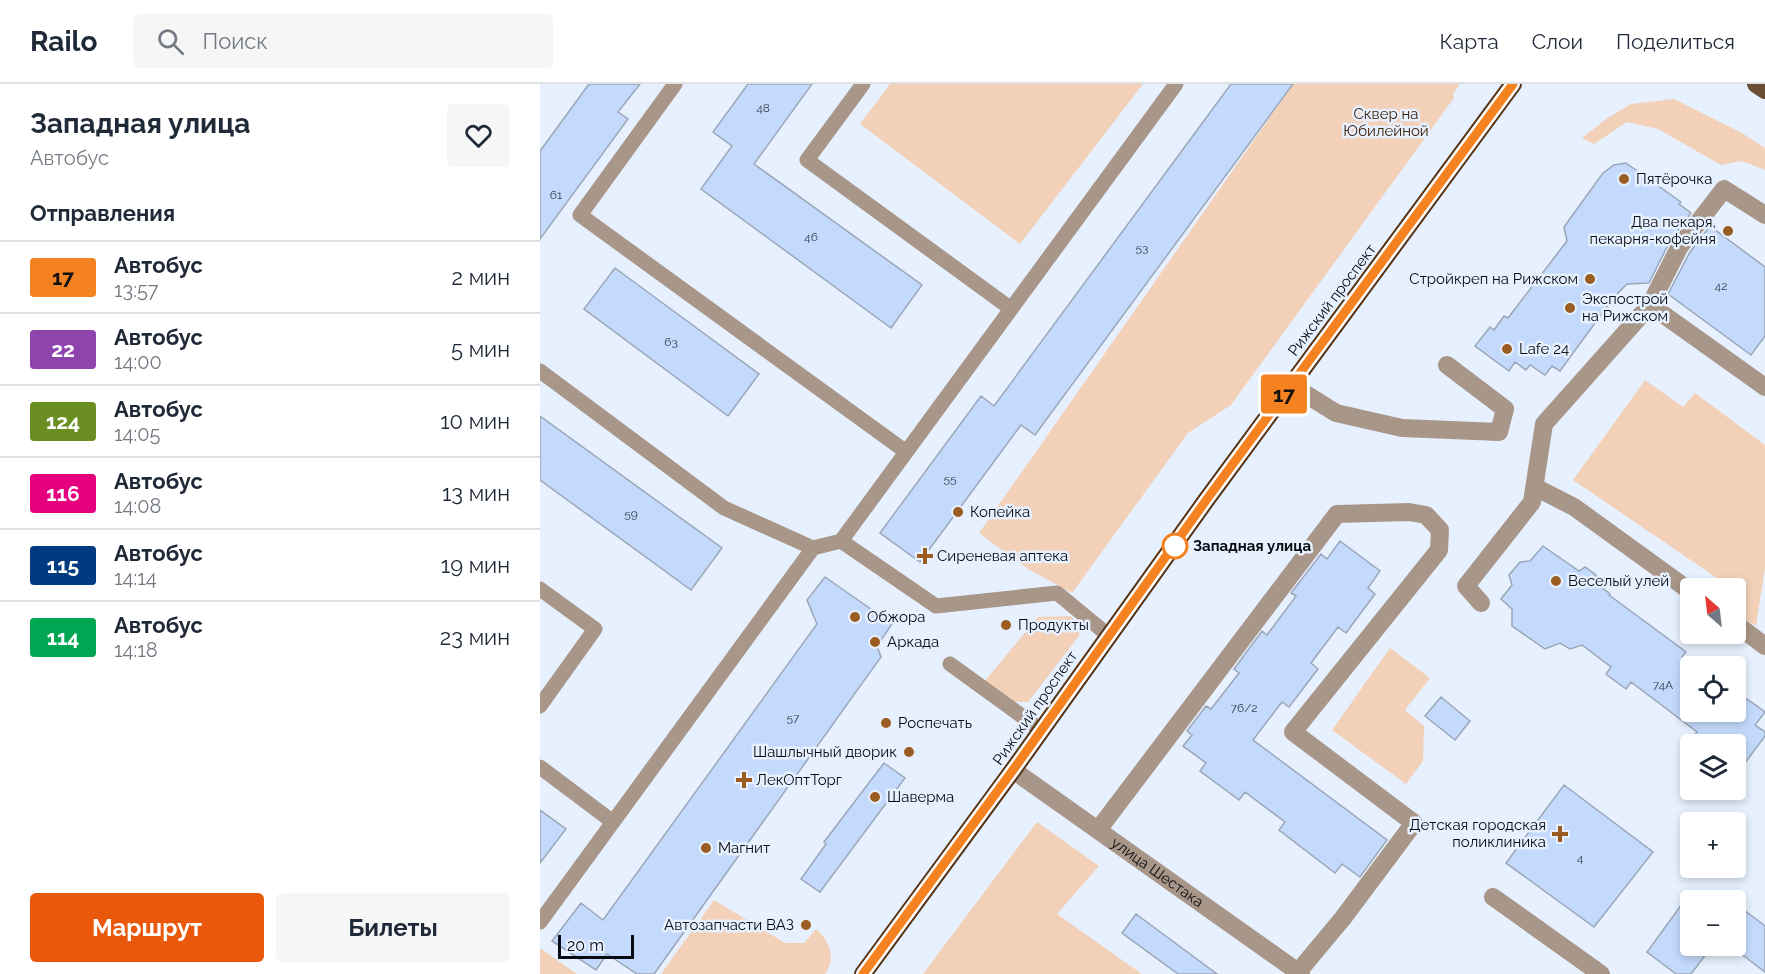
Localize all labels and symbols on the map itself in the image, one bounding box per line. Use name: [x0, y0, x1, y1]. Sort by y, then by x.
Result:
house number: 48: [756, 101, 770, 115]
park label: Сквер на Юбилейной: [1343, 105, 1429, 140]
place label: Пятёрочка: [1636, 170, 1712, 188]
marker: Пятёрочка: [1617, 172, 1631, 186]
house number: 61: [550, 188, 562, 202]
place label: Два пекаря, пекарня-кофейня: [1590, 213, 1716, 248]
marker: Два пекаря, пекарня-кофейня: [1721, 224, 1735, 238]
house number: 46: [804, 230, 818, 244]
house number: 53: [1136, 241, 1148, 255]
street label: Рижский проспект: [1284, 241, 1380, 359]
place label: Стройкреп на Рижском: [1409, 270, 1578, 288]
marker: Стройкреп на Рижском: [1583, 272, 1597, 286]
house number: 42: [1715, 279, 1727, 293]
place label: Экспострой на Рижском: [1582, 290, 1668, 325]
marker: Экспострой на Рижском: [1563, 301, 1577, 315]
house number: 63: [664, 335, 678, 349]
place label: Lafe 24: [1519, 340, 1569, 358]
marker: Lafe 24: [1500, 342, 1514, 356]
line badge: 17: [1257, 374, 1311, 414]
house number: 55: [943, 472, 957, 486]
place label: Копейка: [970, 503, 1030, 521]
marker: Копейка: [951, 505, 965, 519]
house number: 59: [624, 507, 638, 521]
marker: Западная улица: [1162, 533, 1188, 559]
place label: Западная улица: [1193, 537, 1311, 555]
place label: Сиреневая аптека: [937, 547, 1068, 565]
marker: Сиреневая аптека: [918, 549, 932, 563]
place label: Веселый улей: [1568, 572, 1669, 590]
marker: Веселый улей: [1549, 574, 1563, 588]
north arrow: [1680, 578, 1746, 644]
place label: Обжора: [867, 608, 925, 626]
marker: Обжора: [848, 610, 862, 624]
place label: Продукты: [1018, 616, 1089, 634]
marker: Продукты: [999, 618, 1013, 632]
place label: Аркада: [887, 633, 939, 651]
marker: Аркада: [868, 635, 882, 649]
street label: Рижский проспект: [989, 648, 1081, 768]
house number: 74А: [1653, 678, 1673, 692]
house number: 76/2: [1231, 701, 1257, 715]
house number: 57: [787, 711, 800, 725]
place label: Роспечать: [898, 714, 972, 732]
marker: Роспечать: [879, 716, 893, 730]
place label: Шашлычный дворик: [753, 743, 897, 761]
marker: Шашлычный дворик: [902, 745, 916, 759]
place label: ЛекОптТорг: [756, 771, 842, 789]
marker: ЛекОптТорг: [737, 773, 751, 787]
place label: Шаверма: [887, 788, 954, 806]
marker: Шаверма: [868, 790, 882, 804]
place label: Детская городская поликлиника: [1409, 816, 1546, 851]
marker: Детская городская поликлиника: [1551, 825, 1569, 843]
street label: улица Шестака: [1108, 833, 1207, 911]
place label: Магнит: [718, 839, 770, 857]
marker: Магнит: [699, 841, 713, 855]
house number: 4: [1577, 851, 1584, 865]
place label: Автозапчасти ВАЗ: [664, 916, 794, 934]
marker: Автозапчасти ВАЗ: [799, 918, 813, 932]
scale bar: [558, 932, 634, 960]

